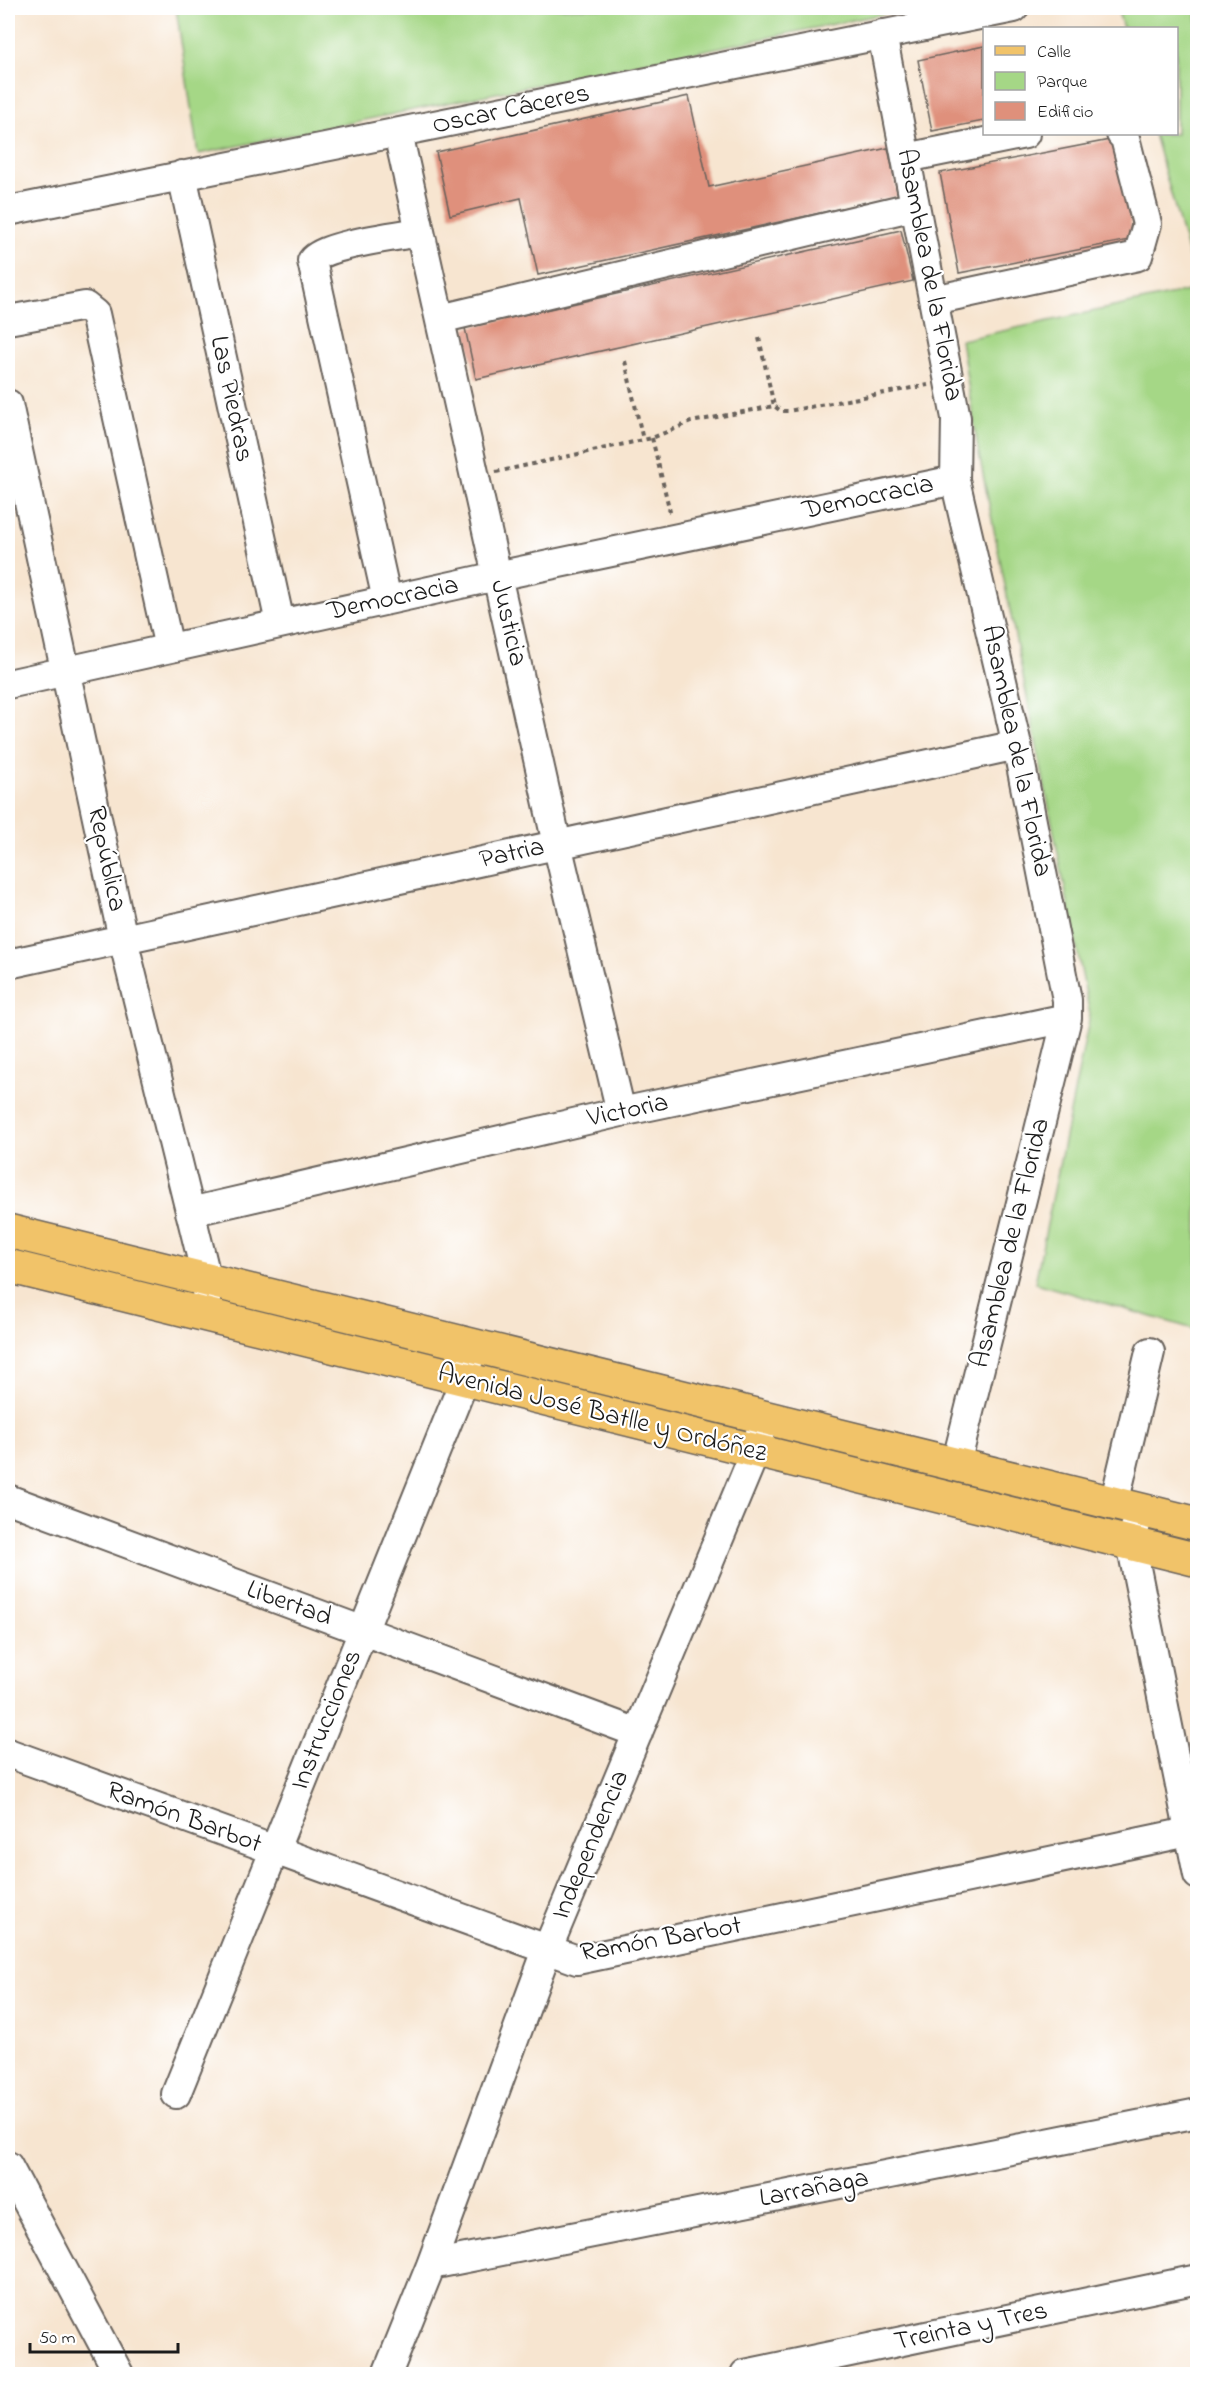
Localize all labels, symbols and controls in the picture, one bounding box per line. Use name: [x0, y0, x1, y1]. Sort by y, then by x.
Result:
legend: [983, 27, 1178, 135]
text: Calle: [1037, 40, 1072, 66]
text: Parque: [1037, 70, 1088, 96]
street label: Oscar Cáceres: [429, 74, 593, 146]
text: Edificio: [1037, 100, 1093, 126]
street label: Asamblea de la Florida: [885, 146, 973, 404]
street label: Las Piedras: [199, 332, 263, 466]
street label: Democracia: [798, 465, 937, 531]
street label: Democracia: [323, 566, 462, 632]
street label: Justicia: [479, 576, 537, 670]
street label: Asamblea de la Florida: [970, 622, 1062, 880]
street label: República: [76, 803, 136, 915]
street label: Patria: [476, 828, 548, 880]
street label: Victoria: [583, 1083, 672, 1139]
street label: Asamblea de la Florida: [961, 1114, 1061, 1372]
street label: Avenida José Batlle y Ordóñez: [433, 1354, 771, 1474]
street label: Libertad: [241, 1571, 337, 1637]
street label: Instrucciones: [281, 1644, 373, 1796]
street label: Independencia: [542, 1764, 640, 1926]
street label: Ramón Barbot: [101, 1772, 267, 1864]
street label: Ramón Barbot: [577, 1907, 745, 1973]
street label: Larrañaga: [756, 2159, 872, 2219]
street label: Treinta y Tres: [891, 2292, 1051, 2362]
scale bar: [30, 2316, 178, 2354]
text: 50 m: [39, 2326, 76, 2352]

